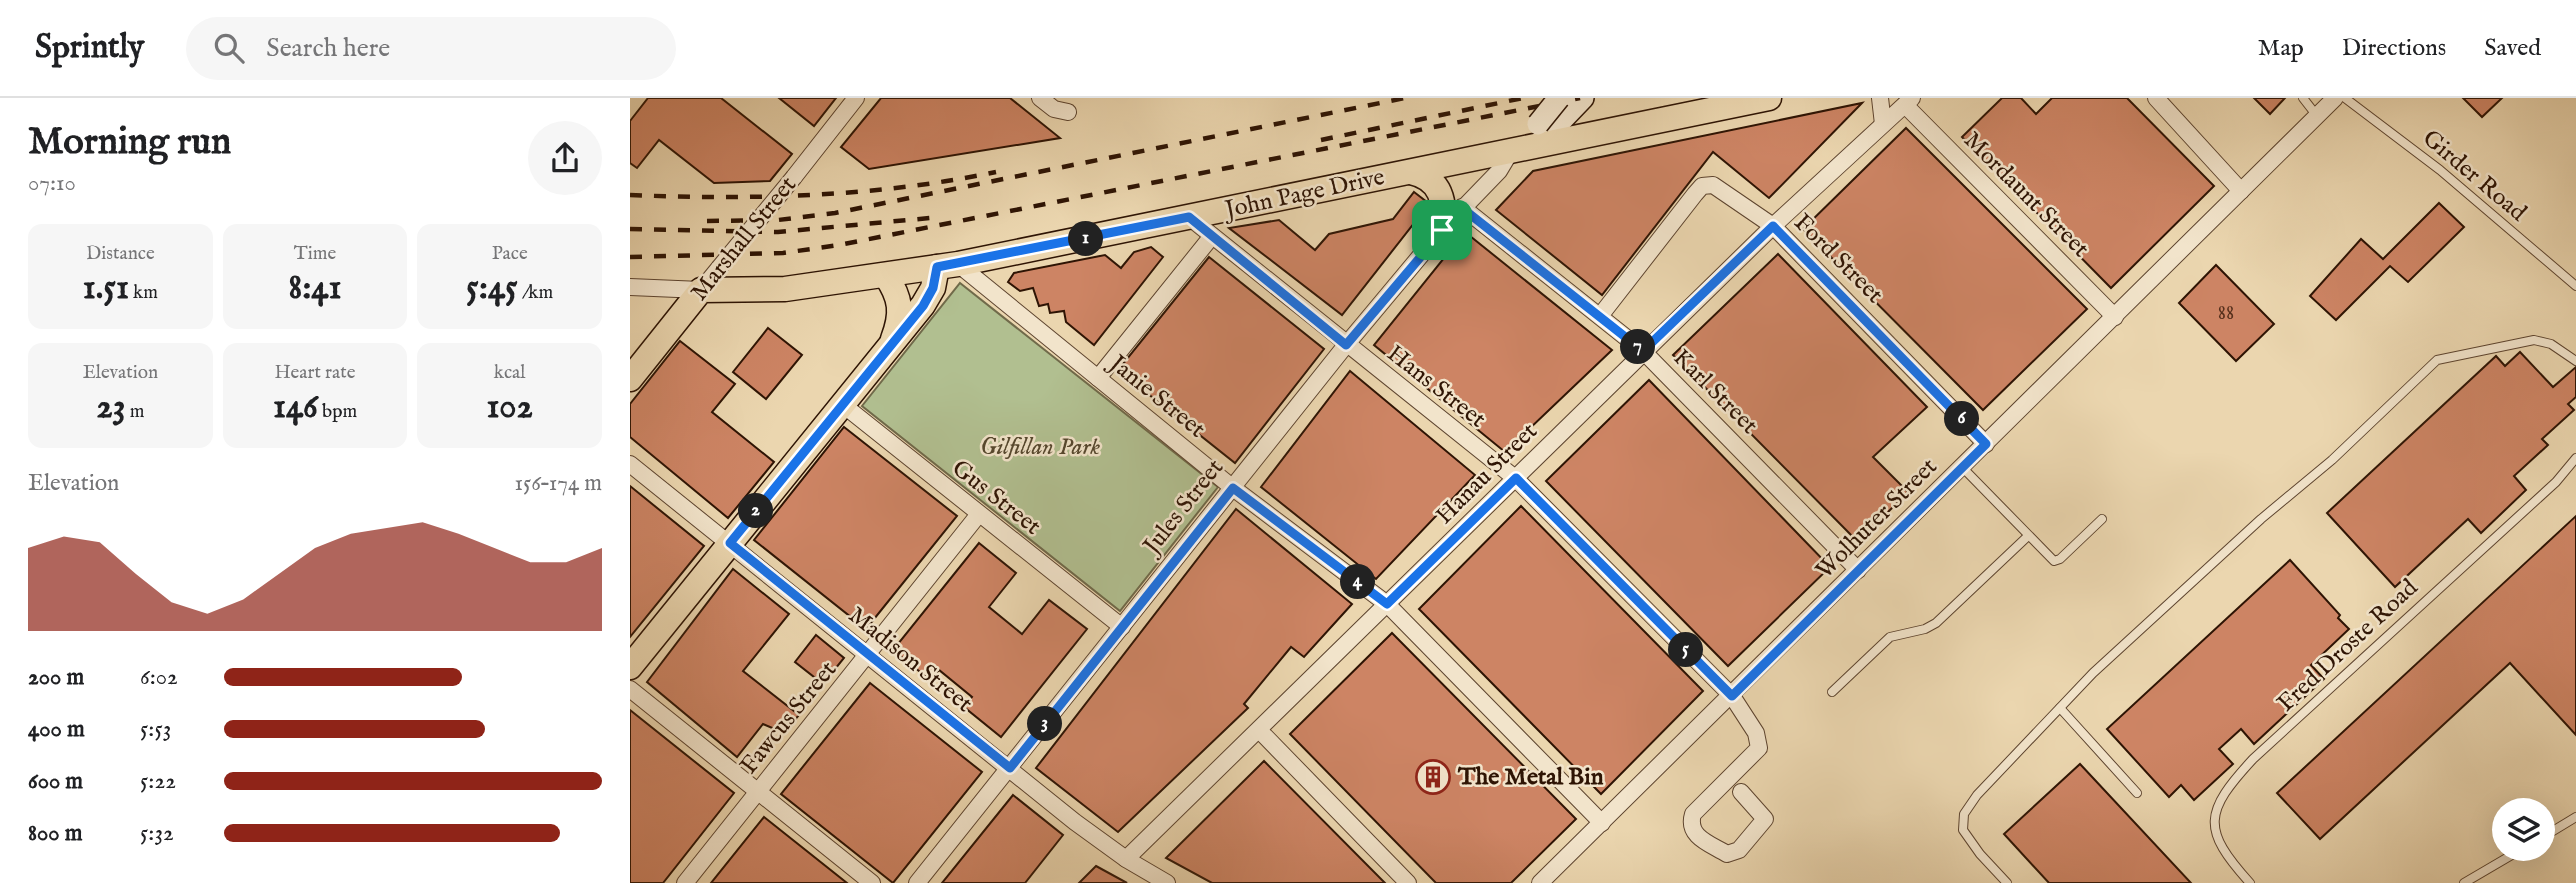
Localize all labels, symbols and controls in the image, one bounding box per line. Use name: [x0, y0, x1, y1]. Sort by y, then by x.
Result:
search box: [186, 17, 676, 80]
text: Sprintly: [35, 27, 144, 69]
icon: search: [210, 29, 248, 67]
text: Search here: [266, 32, 390, 65]
text: Map: [2258, 33, 2304, 64]
text: Directions: [2342, 33, 2446, 64]
text: Saved: [2484, 33, 2541, 64]
text: Morning run: [28, 119, 231, 167]
button: share: [528, 121, 602, 195]
street label: Girder Road: [2416, 123, 2533, 229]
street label: Mordaunt Street: [1957, 126, 2095, 264]
street label: John Page Drive: [1220, 162, 1387, 227]
text: 07:10: [28, 169, 76, 198]
street label: Marshall Street: [684, 170, 804, 308]
pin: [1412, 200, 1472, 260]
street label: Ford Street: [1787, 208, 1889, 310]
icon: arrive: [1423, 211, 1461, 249]
pin: 1: [1068, 222, 1104, 256]
text: 1: [1082, 226, 1089, 250]
text: Distance: [86, 242, 155, 266]
text: Time: [294, 242, 336, 266]
text: Pace: [492, 242, 528, 266]
text: 1.51: [83, 266, 129, 311]
text: 8:41: [288, 266, 342, 311]
text: 5:45: [466, 266, 518, 311]
text: km: [129, 281, 158, 305]
text: /km: [518, 281, 553, 305]
house number: 88: [2218, 300, 2234, 327]
pin: 7: [1620, 330, 1656, 364]
text: 7: [1633, 334, 1642, 358]
street label: Hans Street: [1380, 339, 1492, 435]
street label: Karl Street: [1666, 343, 1764, 441]
street label: Janie Street: [1100, 347, 1211, 445]
text: Elevation: [83, 361, 158, 385]
text: Heart rate: [274, 361, 356, 385]
text: kcal: [494, 361, 526, 385]
text: 23: [96, 385, 126, 430]
text: 146: [273, 385, 318, 430]
text: 102: [486, 385, 533, 430]
text: m: [126, 400, 144, 424]
text: bpm: [318, 400, 357, 424]
pin: 6: [1944, 402, 1980, 436]
text: 6: [1957, 406, 1966, 430]
street label: Hanau Street: [1430, 417, 1544, 531]
park label: Gilfillan Park: [980, 432, 1100, 463]
street label: Wolhuter Street: [1810, 452, 1944, 586]
street label: Jules Street: [1135, 453, 1231, 563]
street label: Gus Street: [945, 454, 1047, 542]
text: Elevation: [28, 469, 119, 498]
text: 156–174 m: [514, 469, 602, 498]
pin: 2: [738, 494, 774, 528]
text: 2: [751, 498, 760, 522]
pin: 4: [1340, 564, 1376, 600]
text: 4: [1353, 569, 1362, 593]
street label: Fred Droste Road: [2271, 573, 2425, 719]
street label: Madison Street: [842, 600, 978, 720]
pin: 5: [1668, 632, 1704, 668]
text: 5: [1682, 637, 1689, 661]
street label: Fawcus Street: [734, 655, 844, 781]
text: 200 m: [28, 663, 84, 692]
text: 6:02: [140, 663, 178, 692]
pin: 3: [1028, 706, 1062, 742]
text: 3: [1041, 711, 1048, 735]
text: 400 m: [28, 715, 85, 744]
text: 5:53: [140, 715, 171, 744]
building icon: The Metal Bin: [1414, 758, 1452, 796]
place label: The Metal Bin: [1457, 762, 1604, 793]
text: 600 m: [28, 767, 83, 796]
text: 5:22: [140, 767, 176, 796]
map controls: [2492, 798, 2555, 861]
button: layers: [2492, 798, 2555, 861]
text: 800 m: [28, 819, 82, 848]
text: 5:32: [140, 819, 174, 848]

